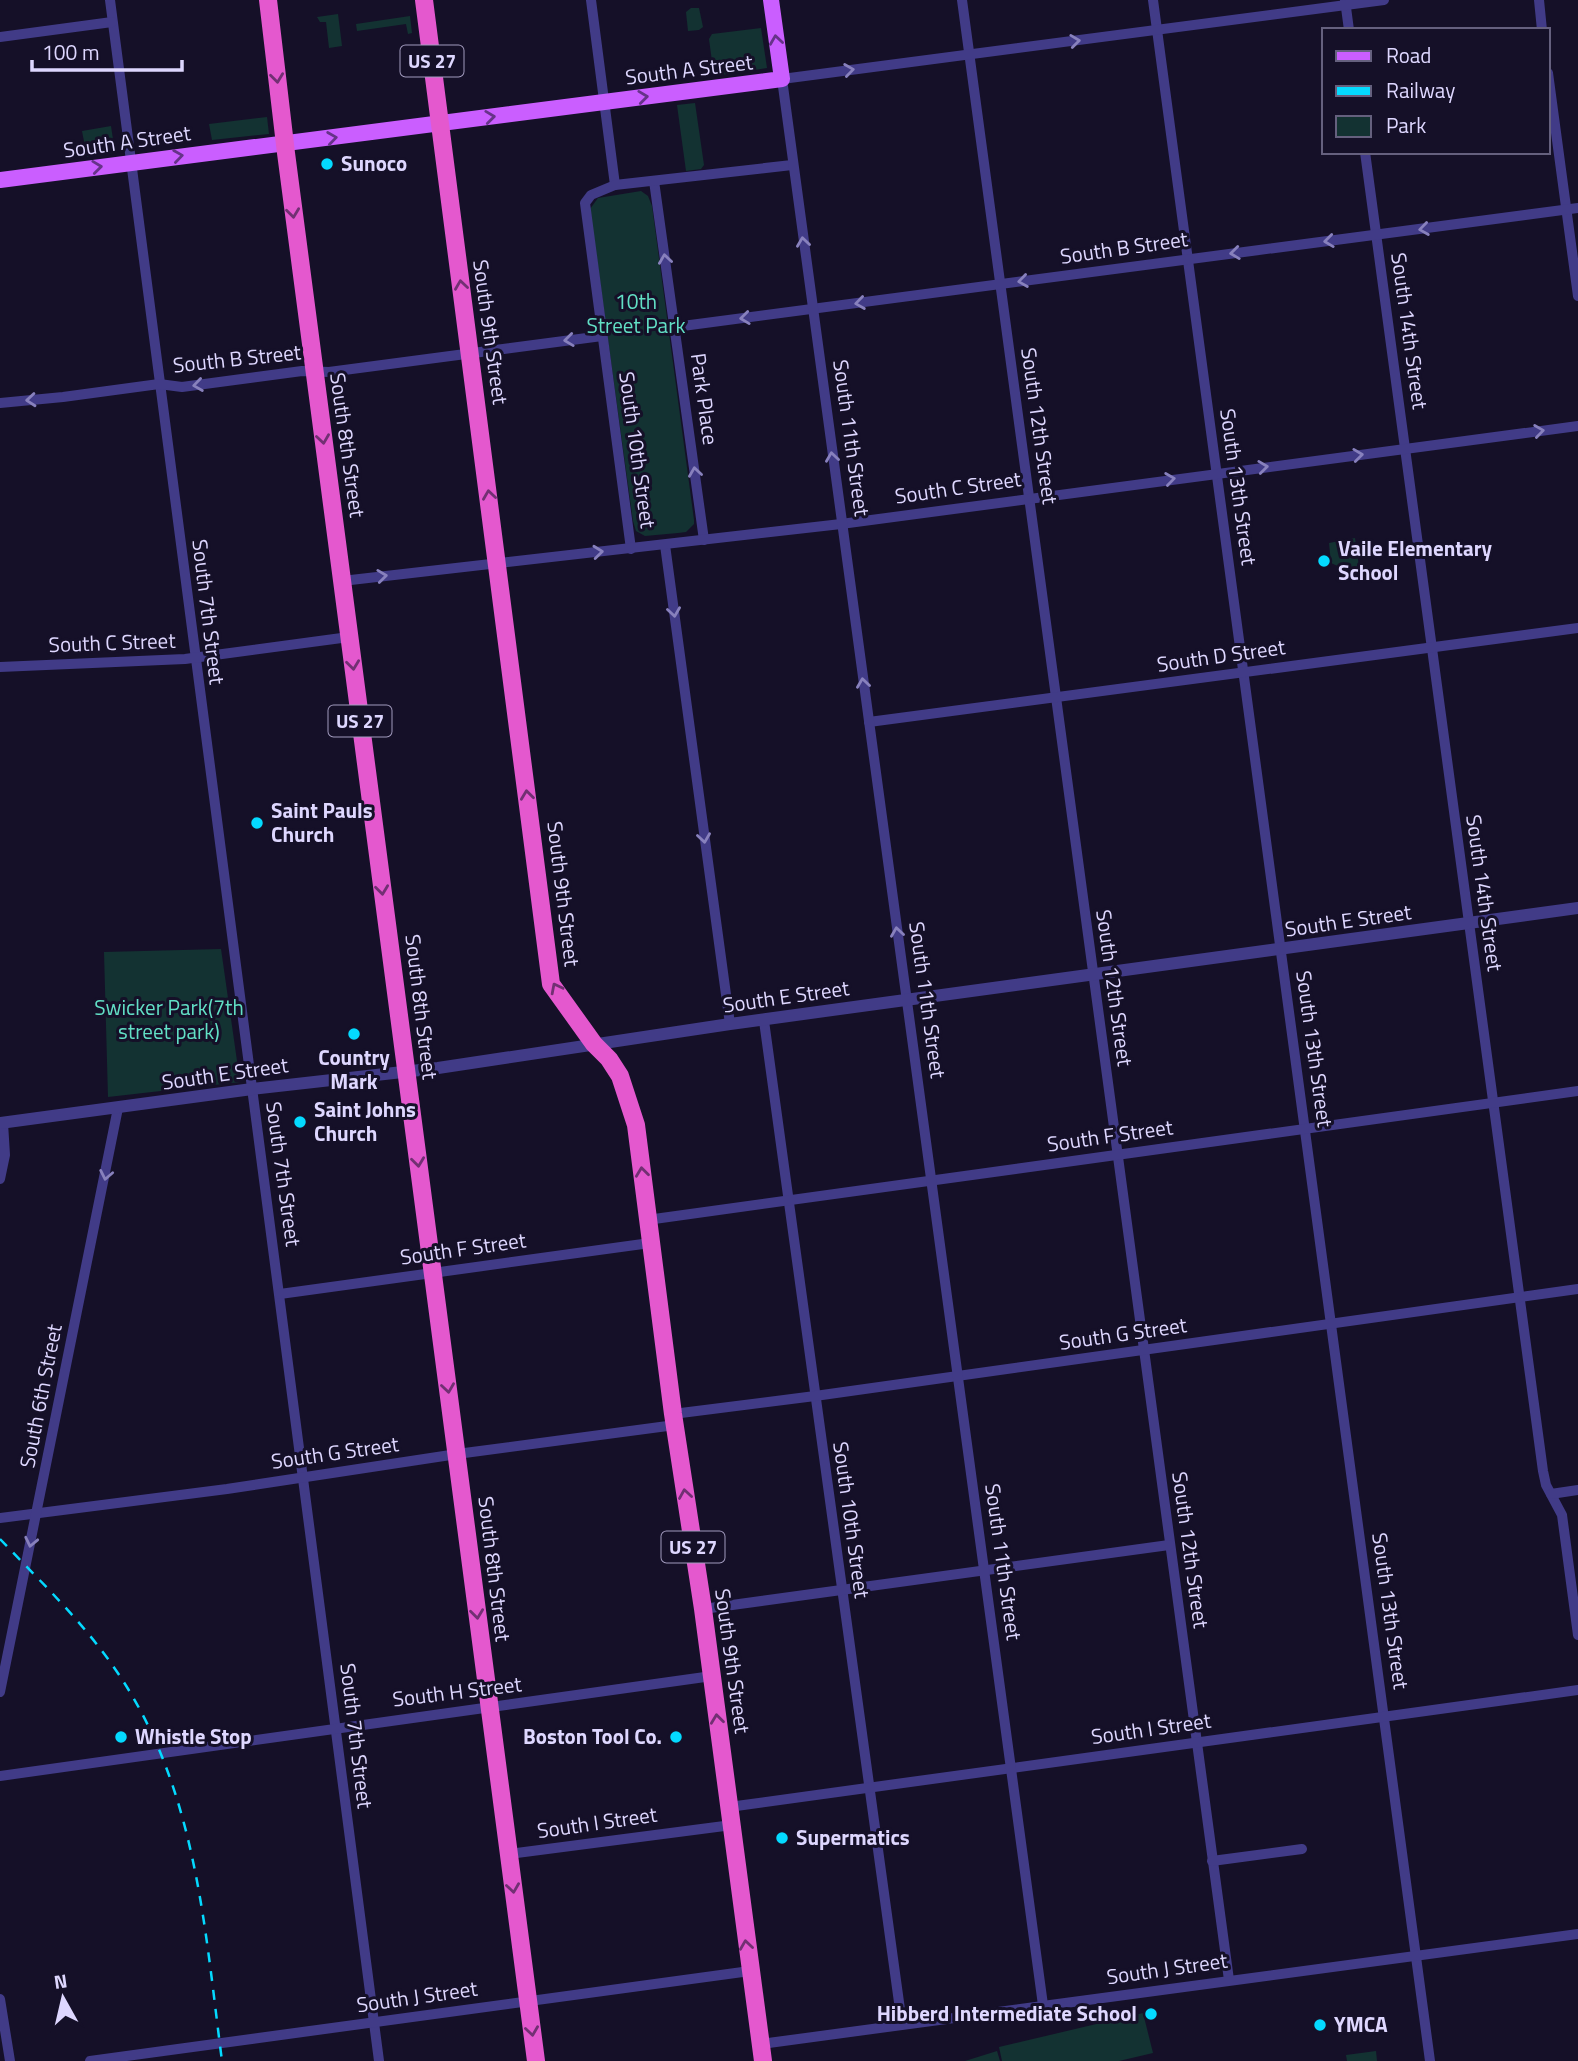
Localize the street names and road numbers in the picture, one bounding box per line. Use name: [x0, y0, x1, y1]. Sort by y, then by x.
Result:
road number: US 27: [400, 45, 464, 76]
street label: South A Street: [623, 45, 755, 93]
street label: South A Street: [61, 116, 193, 166]
street label: South B Street: [1058, 222, 1190, 272]
street label: South 14th Street: [1383, 250, 1437, 412]
street label: South 9th Street: [465, 257, 517, 407]
street label: South B Street: [171, 335, 303, 381]
street label: South 12th Street: [1013, 345, 1067, 507]
street label: Park Place: [683, 351, 727, 447]
street label: South 11th Street: [825, 357, 879, 519]
street label: South 10th Street: [611, 369, 665, 531]
street label: South 8th Street: [322, 370, 374, 520]
street label: South 13th Street: [1212, 406, 1266, 568]
street label: South C Street: [893, 462, 1024, 512]
street label: South 7th Street: [184, 537, 234, 687]
street label: South C Street: [48, 624, 177, 660]
street label: South D Street: [1155, 630, 1288, 680]
road number: US 27: [328, 706, 392, 736]
street label: South 14th Street: [1458, 812, 1512, 974]
street label: South 9th Street: [539, 819, 589, 969]
street label: South E Street: [1283, 895, 1414, 945]
street label: South 12th Street: [1088, 907, 1142, 1069]
street label: South 11th Street: [901, 919, 955, 1081]
street label: South 8th Street: [397, 932, 447, 1082]
street label: South 13th Street: [1288, 968, 1342, 1130]
street label: South E Street: [721, 971, 852, 1021]
street label: South E Street: [160, 1048, 291, 1098]
street label: South 7th Street: [258, 1099, 310, 1249]
street label: South F Street: [1045, 1110, 1175, 1160]
street label: South F Street: [398, 1223, 528, 1273]
street label: South G Street: [1057, 1308, 1189, 1358]
street label: South 6th Street: [10, 1320, 70, 1471]
street label: South G Street: [269, 1427, 401, 1477]
street label: South 10th Street: [825, 1439, 879, 1601]
street label: South 12th Street: [1164, 1469, 1218, 1631]
street label: South 11th Street: [977, 1481, 1031, 1643]
street label: South 8th Street: [470, 1494, 520, 1644]
street label: South 13th Street: [1364, 1530, 1418, 1692]
road number: US 27: [662, 1532, 724, 1562]
street label: South 9th Street: [707, 1586, 759, 1736]
street label: South 7th Street: [332, 1661, 382, 1811]
street label: South H Street: [390, 1667, 524, 1715]
street label: South I Street: [1089, 1704, 1214, 1752]
street label: South I Street: [535, 1798, 660, 1846]
street label: South J Street: [1104, 1944, 1230, 1992]
street label: South J Street: [354, 1972, 480, 2020]

